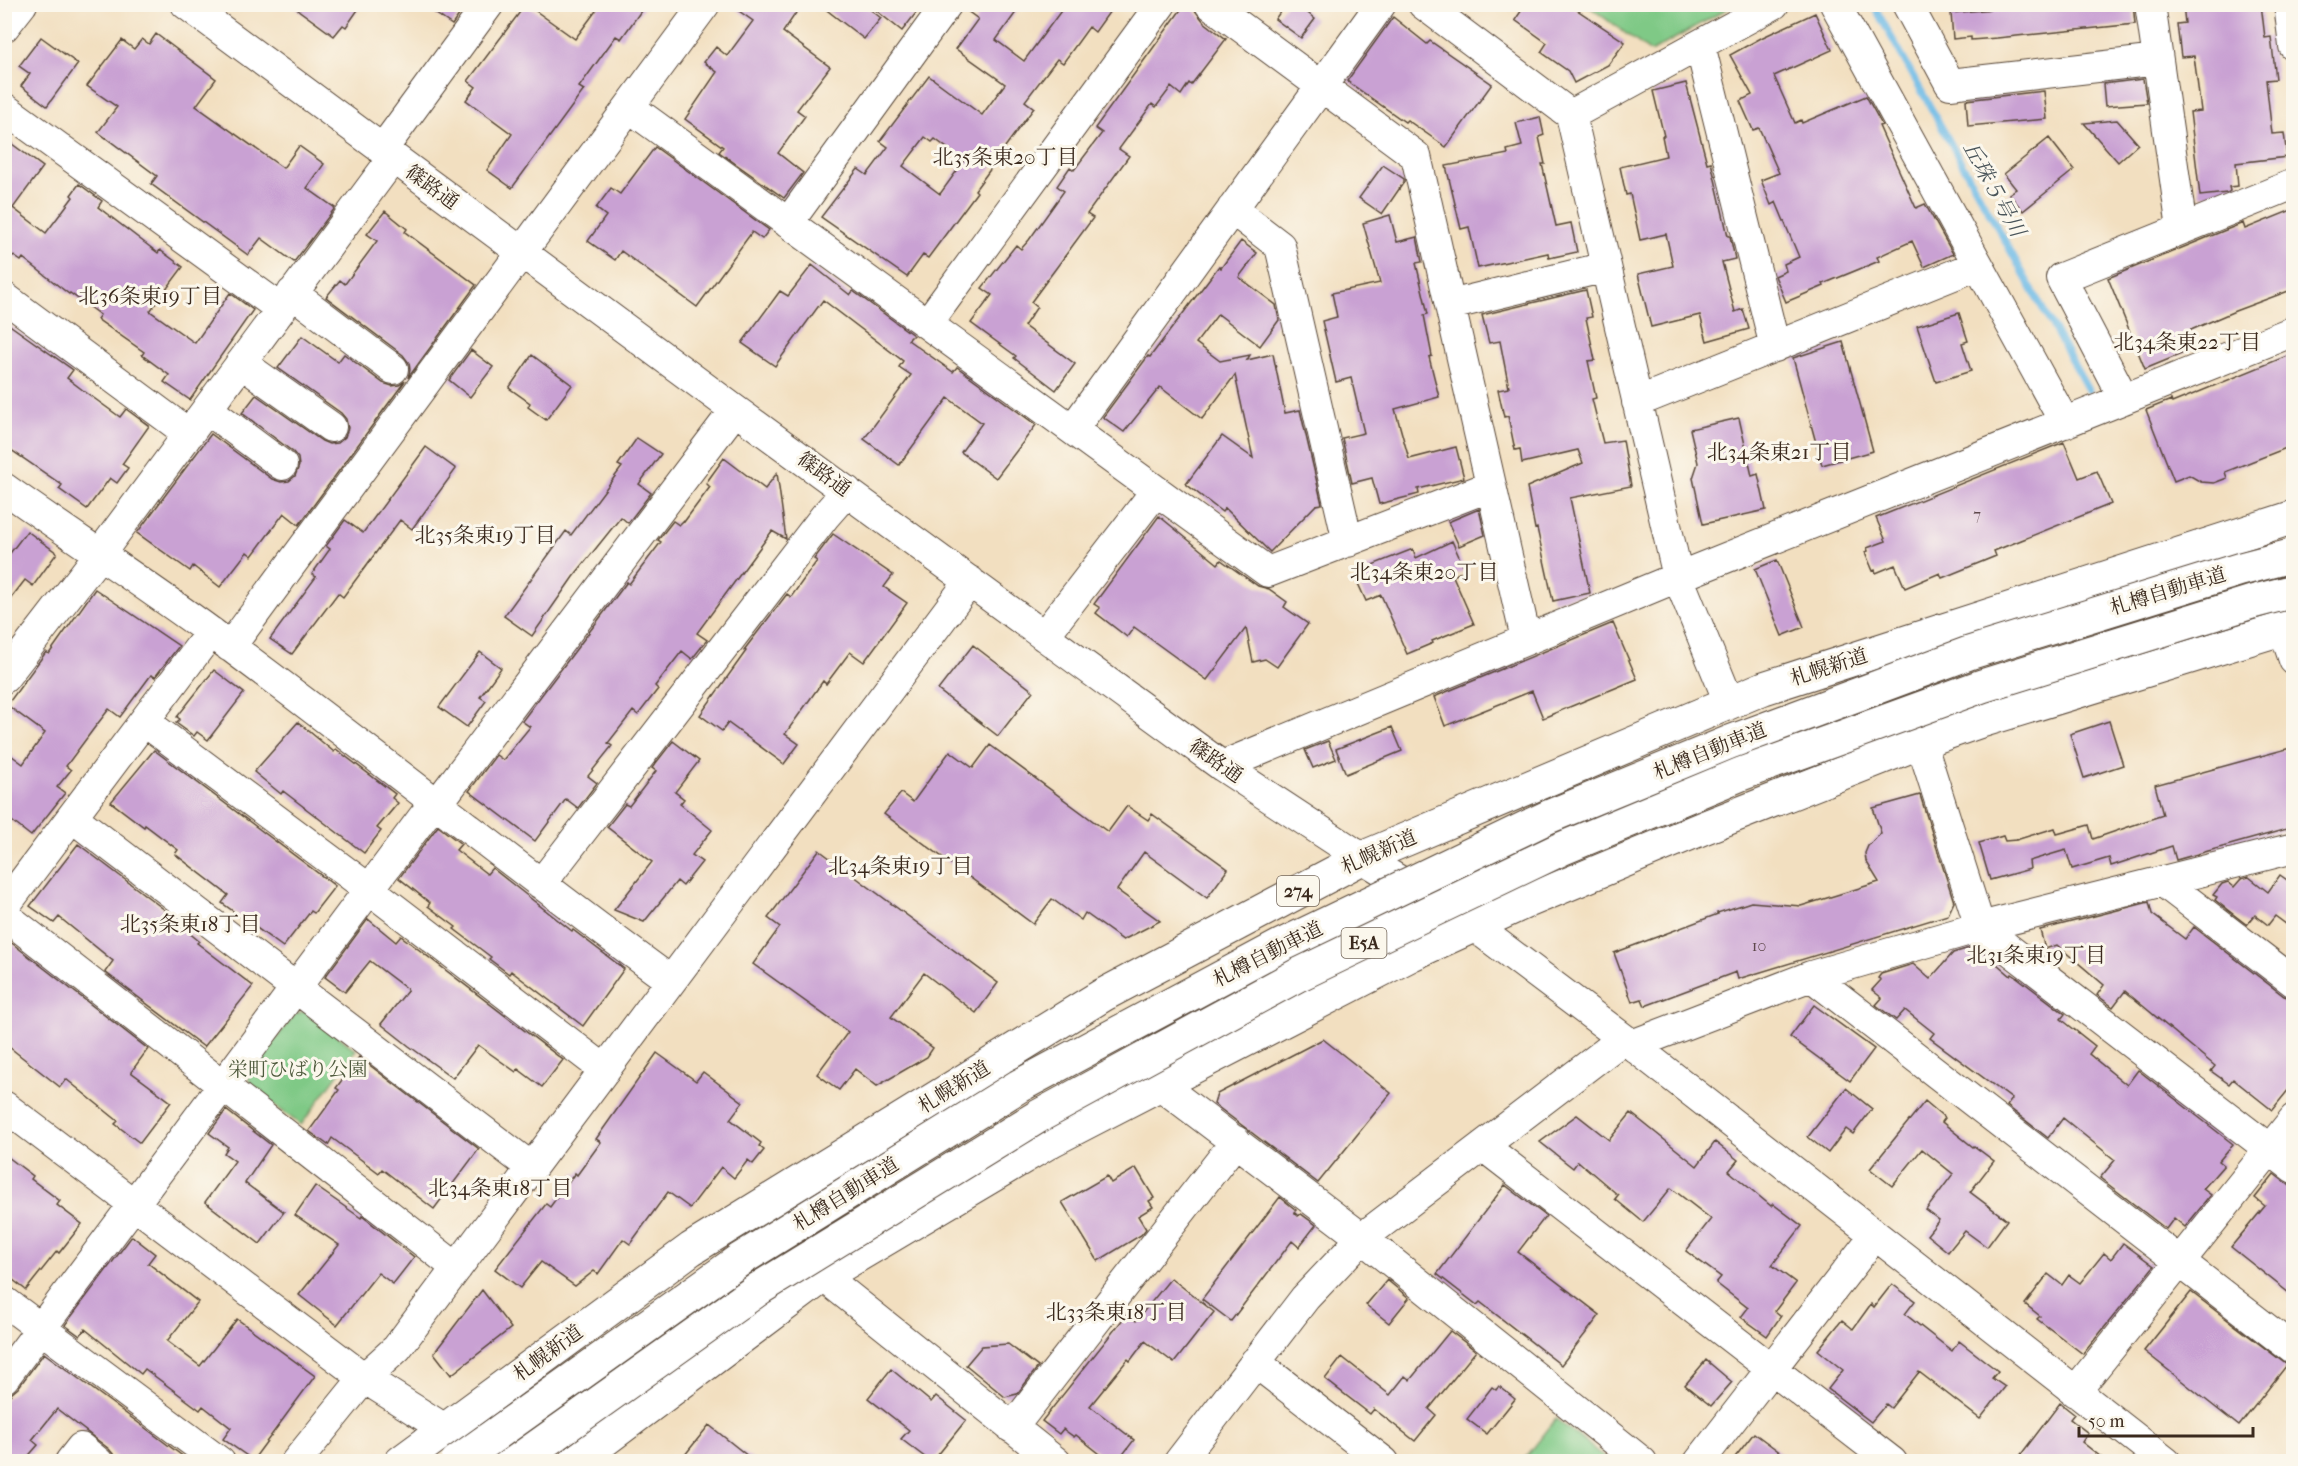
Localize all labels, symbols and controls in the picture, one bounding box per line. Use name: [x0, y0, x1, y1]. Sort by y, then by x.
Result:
water label: 丘珠５号川: [1958, 137, 2031, 242]
district label: 北35条東20丁目: [932, 145, 1078, 169]
street label: 篠路通: [401, 160, 463, 214]
district label: 北36条東19丁目: [78, 284, 222, 308]
district label: 北34条東22丁目: [2113, 330, 2261, 354]
district label: 北34条東21丁目: [1707, 440, 1851, 464]
street label: 篠路通: [793, 447, 855, 501]
house number: 7: [1973, 505, 1981, 524]
district label: 北35条東19丁目: [414, 523, 556, 547]
district label: 北34条東20丁目: [1350, 560, 1498, 584]
street label: 札樽自動車道: [2107, 562, 2229, 620]
street label: 札幌新道: [1787, 644, 1871, 690]
street label: 札樽自動車道: [1650, 718, 1770, 784]
street label: 篠路通: [1185, 734, 1247, 788]
street label: 札幌新道: [1338, 825, 1420, 879]
district label: 北34条東19丁目: [828, 854, 972, 878]
road number: 274: [1277, 876, 1319, 906]
district label: 北35条東18丁目: [120, 912, 260, 936]
street label: 札樽自動車道: [1209, 917, 1327, 991]
road number: E5A: [1342, 928, 1386, 958]
house number: 10: [1752, 936, 1766, 955]
district label: 北31条東19丁目: [1966, 943, 2106, 967]
street label: 札幌新道: [914, 1056, 994, 1118]
park label: 栄町ひばり公園: [228, 1058, 368, 1081]
street label: 札樽自動車道: [789, 1152, 903, 1236]
district label: 北34条東18丁目: [428, 1176, 572, 1200]
district label: 北33条東18丁目: [1046, 1300, 1186, 1324]
street label: 札幌新道: [509, 1320, 587, 1386]
scale bar: [2079, 1400, 2253, 1438]
text: 50 m: [2088, 1411, 2125, 1432]

